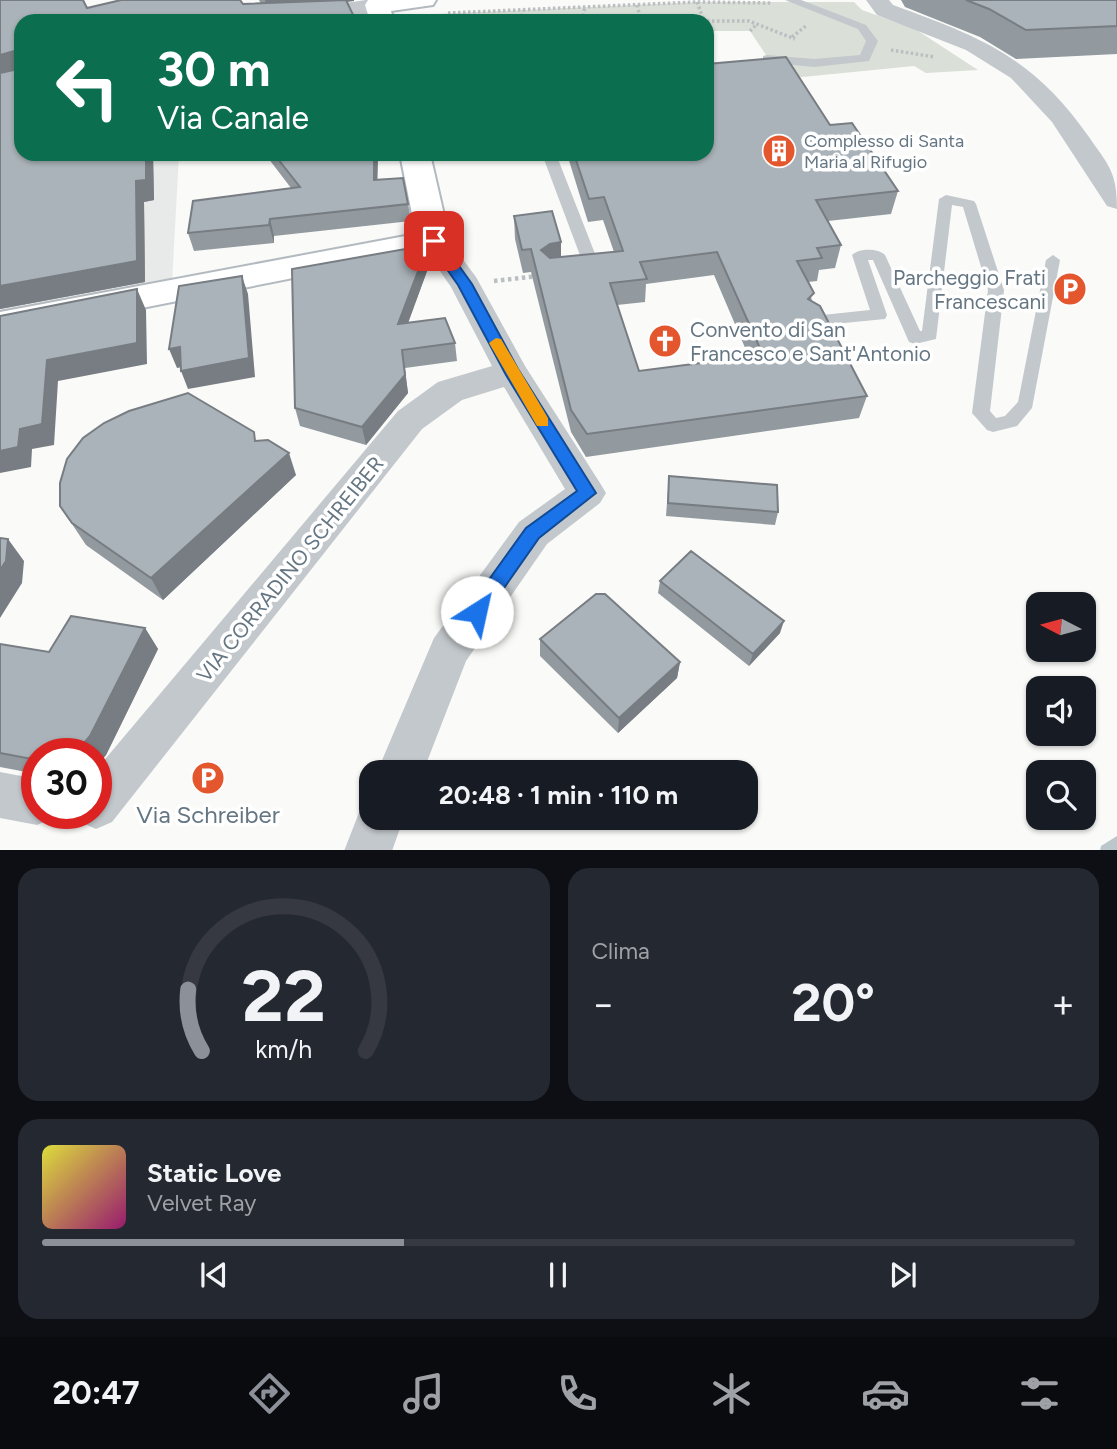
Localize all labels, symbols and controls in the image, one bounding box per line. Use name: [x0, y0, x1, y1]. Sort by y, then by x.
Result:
text: 30 m: [157, 39, 270, 98]
icon: left: [42, 42, 133, 133]
text: Via Canale: [157, 99, 309, 137]
place label: Complesso di Santa Maria al Rifugio: [804, 130, 964, 173]
building icon: Complesso di Santa Maria al Rifugio: [760, 132, 798, 170]
pin: [404, 211, 464, 271]
icon: arrive: [415, 222, 453, 260]
place label: Parcheggio Frati Francescani: [893, 265, 1046, 314]
parking icon: Parcheggio Frati Francescani: [1051, 270, 1089, 308]
place label: Convento di San Francesco e Sant'Antonio: [690, 317, 931, 366]
church icon: Convento di San Francesco e Sant'Antonio: [646, 322, 684, 360]
street label: VIA CORRADINO SCHREIBER: [191, 451, 389, 687]
position arrow: [440, 575, 514, 649]
north arrow: [1026, 592, 1096, 662]
map controls: [1026, 592, 1096, 830]
button: sound: [1026, 676, 1096, 746]
speed limit sign: 30: [21, 738, 112, 829]
parking icon: Via Schreiber: [189, 759, 227, 797]
button: search: [1026, 760, 1096, 830]
text: 20:48 · 1 min · 110 m: [439, 779, 678, 811]
place label: Via Schreiber: [136, 800, 280, 829]
text: Clima: [592, 937, 650, 965]
text: 22: [242, 952, 326, 1039]
text: 20°: [792, 972, 875, 1034]
text: −: [592, 981, 615, 1027]
text: +: [1051, 981, 1075, 1027]
text: km/h: [255, 1033, 312, 1063]
text: Static Love: [147, 1157, 281, 1189]
text: Velvet Ray: [147, 1189, 256, 1217]
icon: previous: [195, 1256, 233, 1294]
icon: pause: [539, 1256, 577, 1294]
icon: next: [884, 1256, 922, 1294]
icon: directions: [245, 1369, 294, 1418]
icon: music: [399, 1369, 448, 1418]
icon: phone: [553, 1369, 602, 1418]
icon: climate: [707, 1369, 756, 1418]
icon: car: [861, 1369, 910, 1418]
icon: filters: [1015, 1369, 1064, 1418]
text: 20:47: [53, 1374, 140, 1412]

